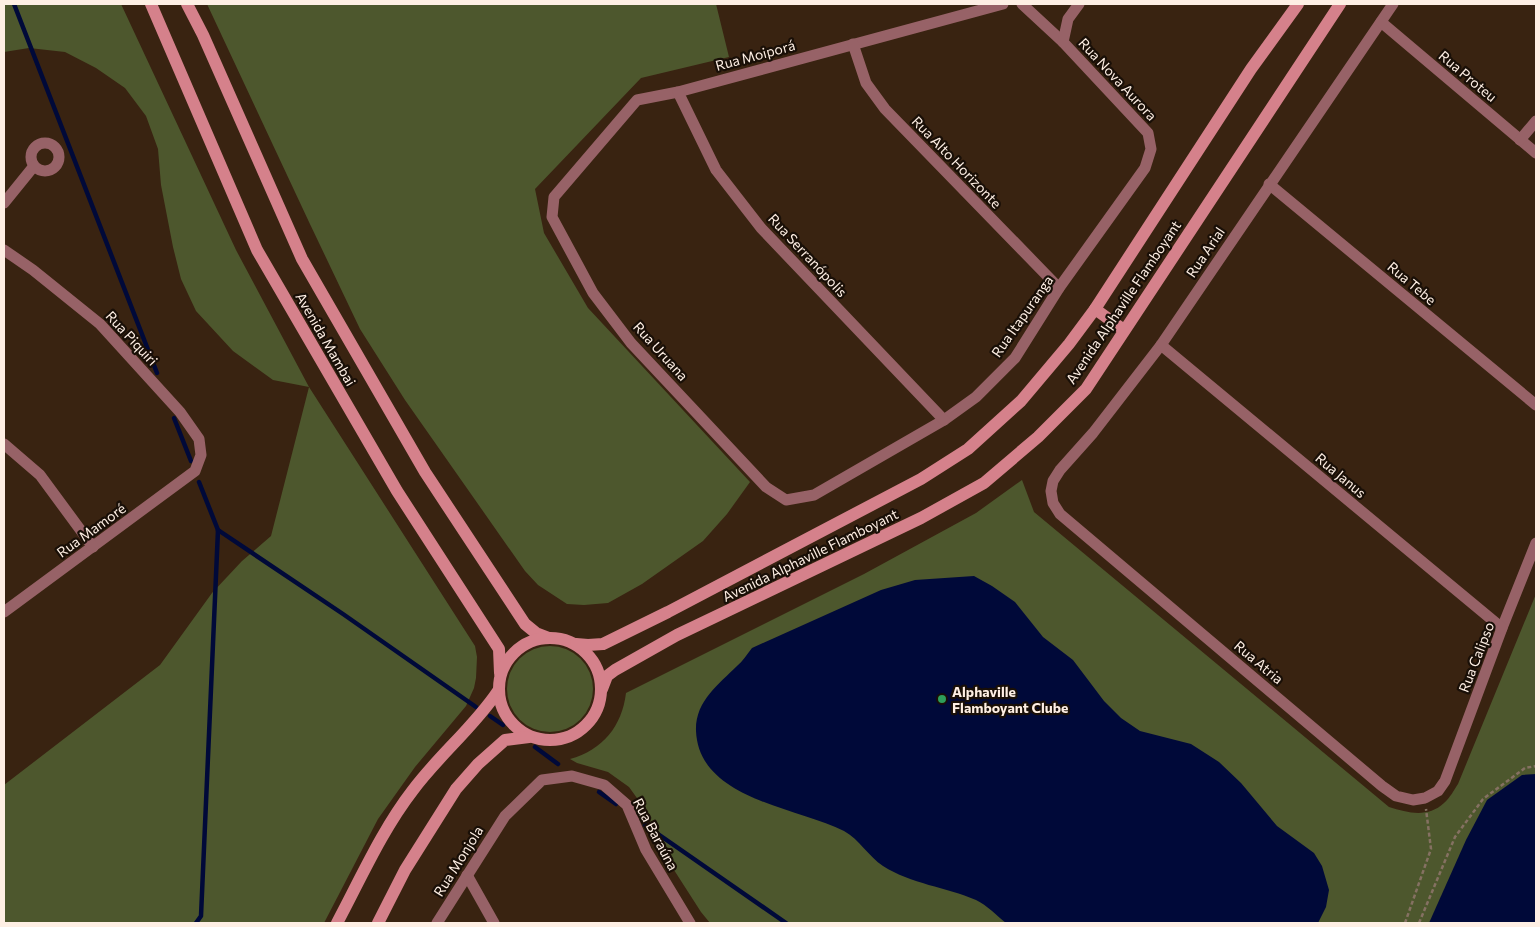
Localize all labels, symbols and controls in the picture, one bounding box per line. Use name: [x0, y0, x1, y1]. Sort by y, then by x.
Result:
street label: Rua Nova Aurora: [1075, 34, 1161, 124]
street label: Rua Moiporá: [713, 36, 797, 74]
street label: Rua Proteu: [1436, 47, 1500, 105]
street label: Rua Alto Horizonte: [909, 112, 1005, 212]
street label: Rua Serranópolis: [765, 210, 851, 300]
street label: Avenida Alphaville Flamboyant: [1062, 217, 1184, 387]
street label: Rua Arial: [1182, 224, 1228, 280]
street label: Rua Tebe: [1384, 258, 1440, 308]
street label: Rua Itapuranga: [988, 272, 1056, 360]
street label: Avenida Mambai: [292, 289, 360, 389]
street label: Rua Piquiri: [102, 307, 162, 369]
street label: Rua Uruana: [630, 318, 692, 384]
street label: Rua Janus: [1312, 449, 1370, 501]
street label: Rua Mamoré: [53, 499, 129, 561]
street label: Avenida Alphaville Flamboyant: [719, 505, 901, 605]
street label: Rua Calipso: [1455, 619, 1497, 695]
street label: Rua Atria: [1231, 637, 1287, 687]
place label: Alphaville Flamboyant Clube: [952, 683, 1068, 716]
marker: Alphaville Flamboyant Clube: [936, 693, 948, 705]
street label: Rua Baraúna: [630, 795, 682, 873]
street label: Rua Monjola: [430, 823, 486, 899]

